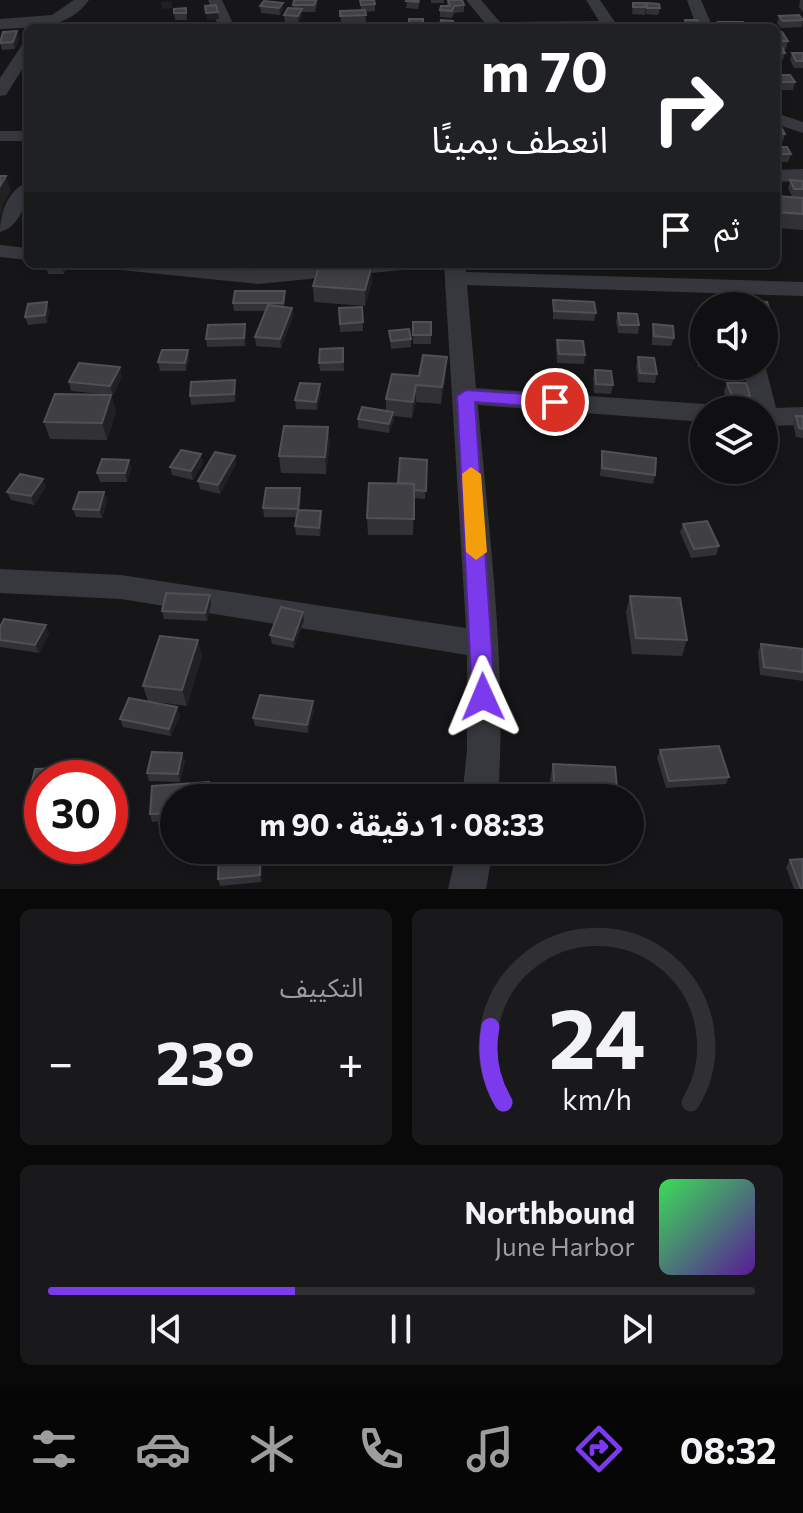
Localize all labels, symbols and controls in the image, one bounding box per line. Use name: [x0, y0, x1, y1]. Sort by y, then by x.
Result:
text: 70 m: [481, 35, 608, 104]
icon: right: [636, 56, 740, 160]
text: انعطف يمينًا: [431, 116, 608, 160]
icon: arrive: [654, 208, 698, 252]
text: ثم: [714, 209, 740, 246]
map controls: [690, 292, 778, 484]
button: sound: [690, 292, 778, 380]
pin: [521, 368, 589, 436]
icon: arrive: [533, 380, 577, 424]
button: layers: [690, 396, 778, 484]
position arrow: [441, 655, 525, 739]
speed limit sign: 30: [24, 760, 128, 864]
text: 08:33 · 1 دقيقة · 90 m: [259, 805, 545, 842]
text: التكييف: [280, 971, 364, 1002]
text: 24: [549, 984, 646, 1086]
text: 23°: [156, 1024, 255, 1097]
text: −: [48, 1034, 73, 1088]
text: +: [338, 1034, 364, 1088]
text: km/h: [562, 1081, 632, 1116]
text: Northbound: [464, 1193, 635, 1230]
text: June Harbor: [495, 1230, 635, 1261]
icon: previous: [144, 1307, 188, 1351]
icon: pause: [379, 1307, 423, 1351]
icon: next: [615, 1307, 659, 1351]
icon: filters: [26, 1421, 82, 1477]
icon: car: [135, 1421, 191, 1477]
icon: climate: [244, 1421, 300, 1477]
icon: phone: [353, 1421, 409, 1477]
icon: music: [462, 1421, 518, 1477]
icon: directions: [571, 1421, 627, 1477]
text: 08:32: [680, 1427, 777, 1471]

